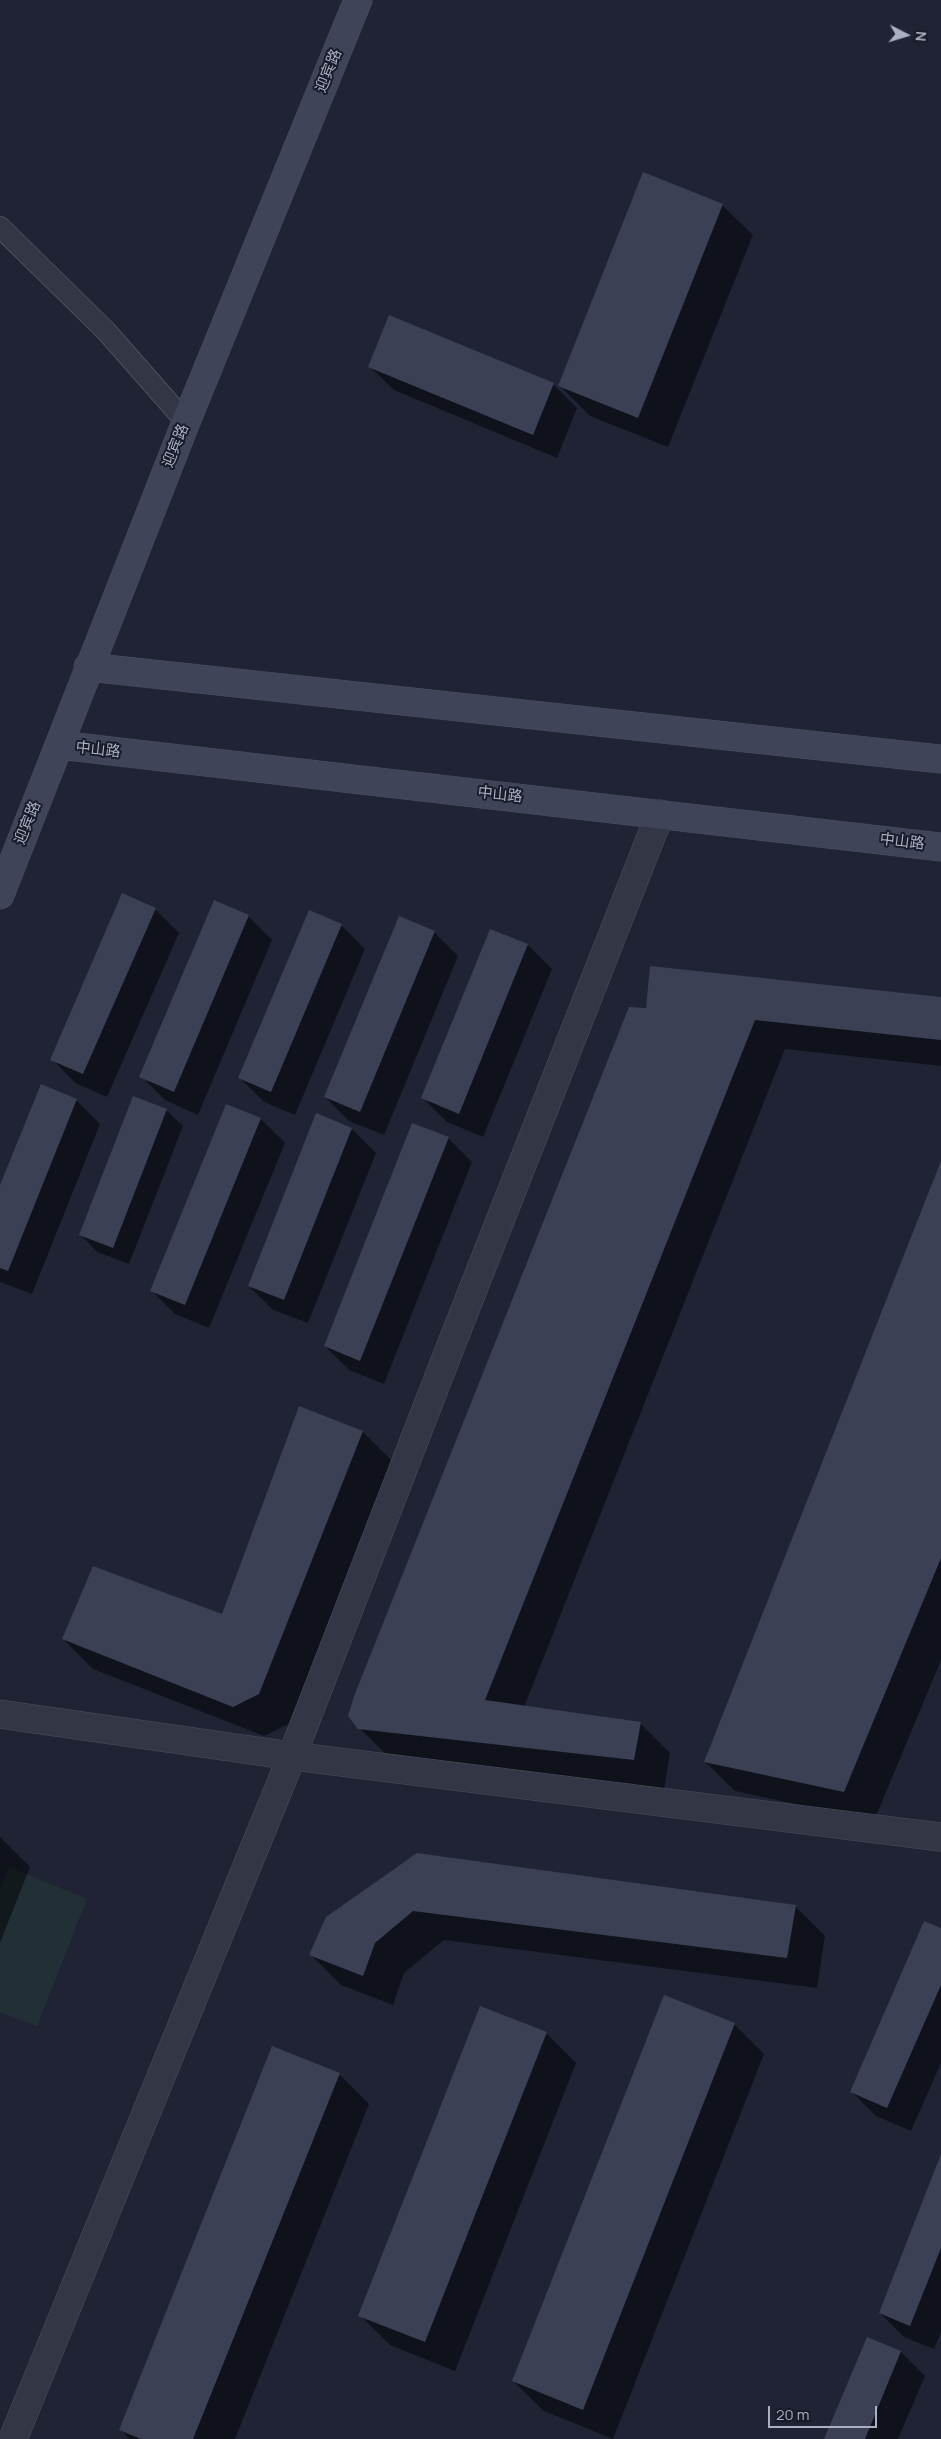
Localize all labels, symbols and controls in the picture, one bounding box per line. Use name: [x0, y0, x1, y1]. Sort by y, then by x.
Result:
north arrow: [881, 10, 931, 60]
text: N: [912, 31, 931, 42]
street label: 迎宾路: [312, 47, 346, 95]
street label: 迎宾路: [159, 422, 193, 470]
street label: 中山路: [75, 739, 121, 761]
street label: 中山路: [477, 784, 523, 806]
street label: 迎宾路: [11, 799, 45, 847]
street label: 中山路: [879, 830, 925, 854]
scale bar: [771, 2396, 880, 2428]
text: 20 m: [776, 2404, 809, 2425]

